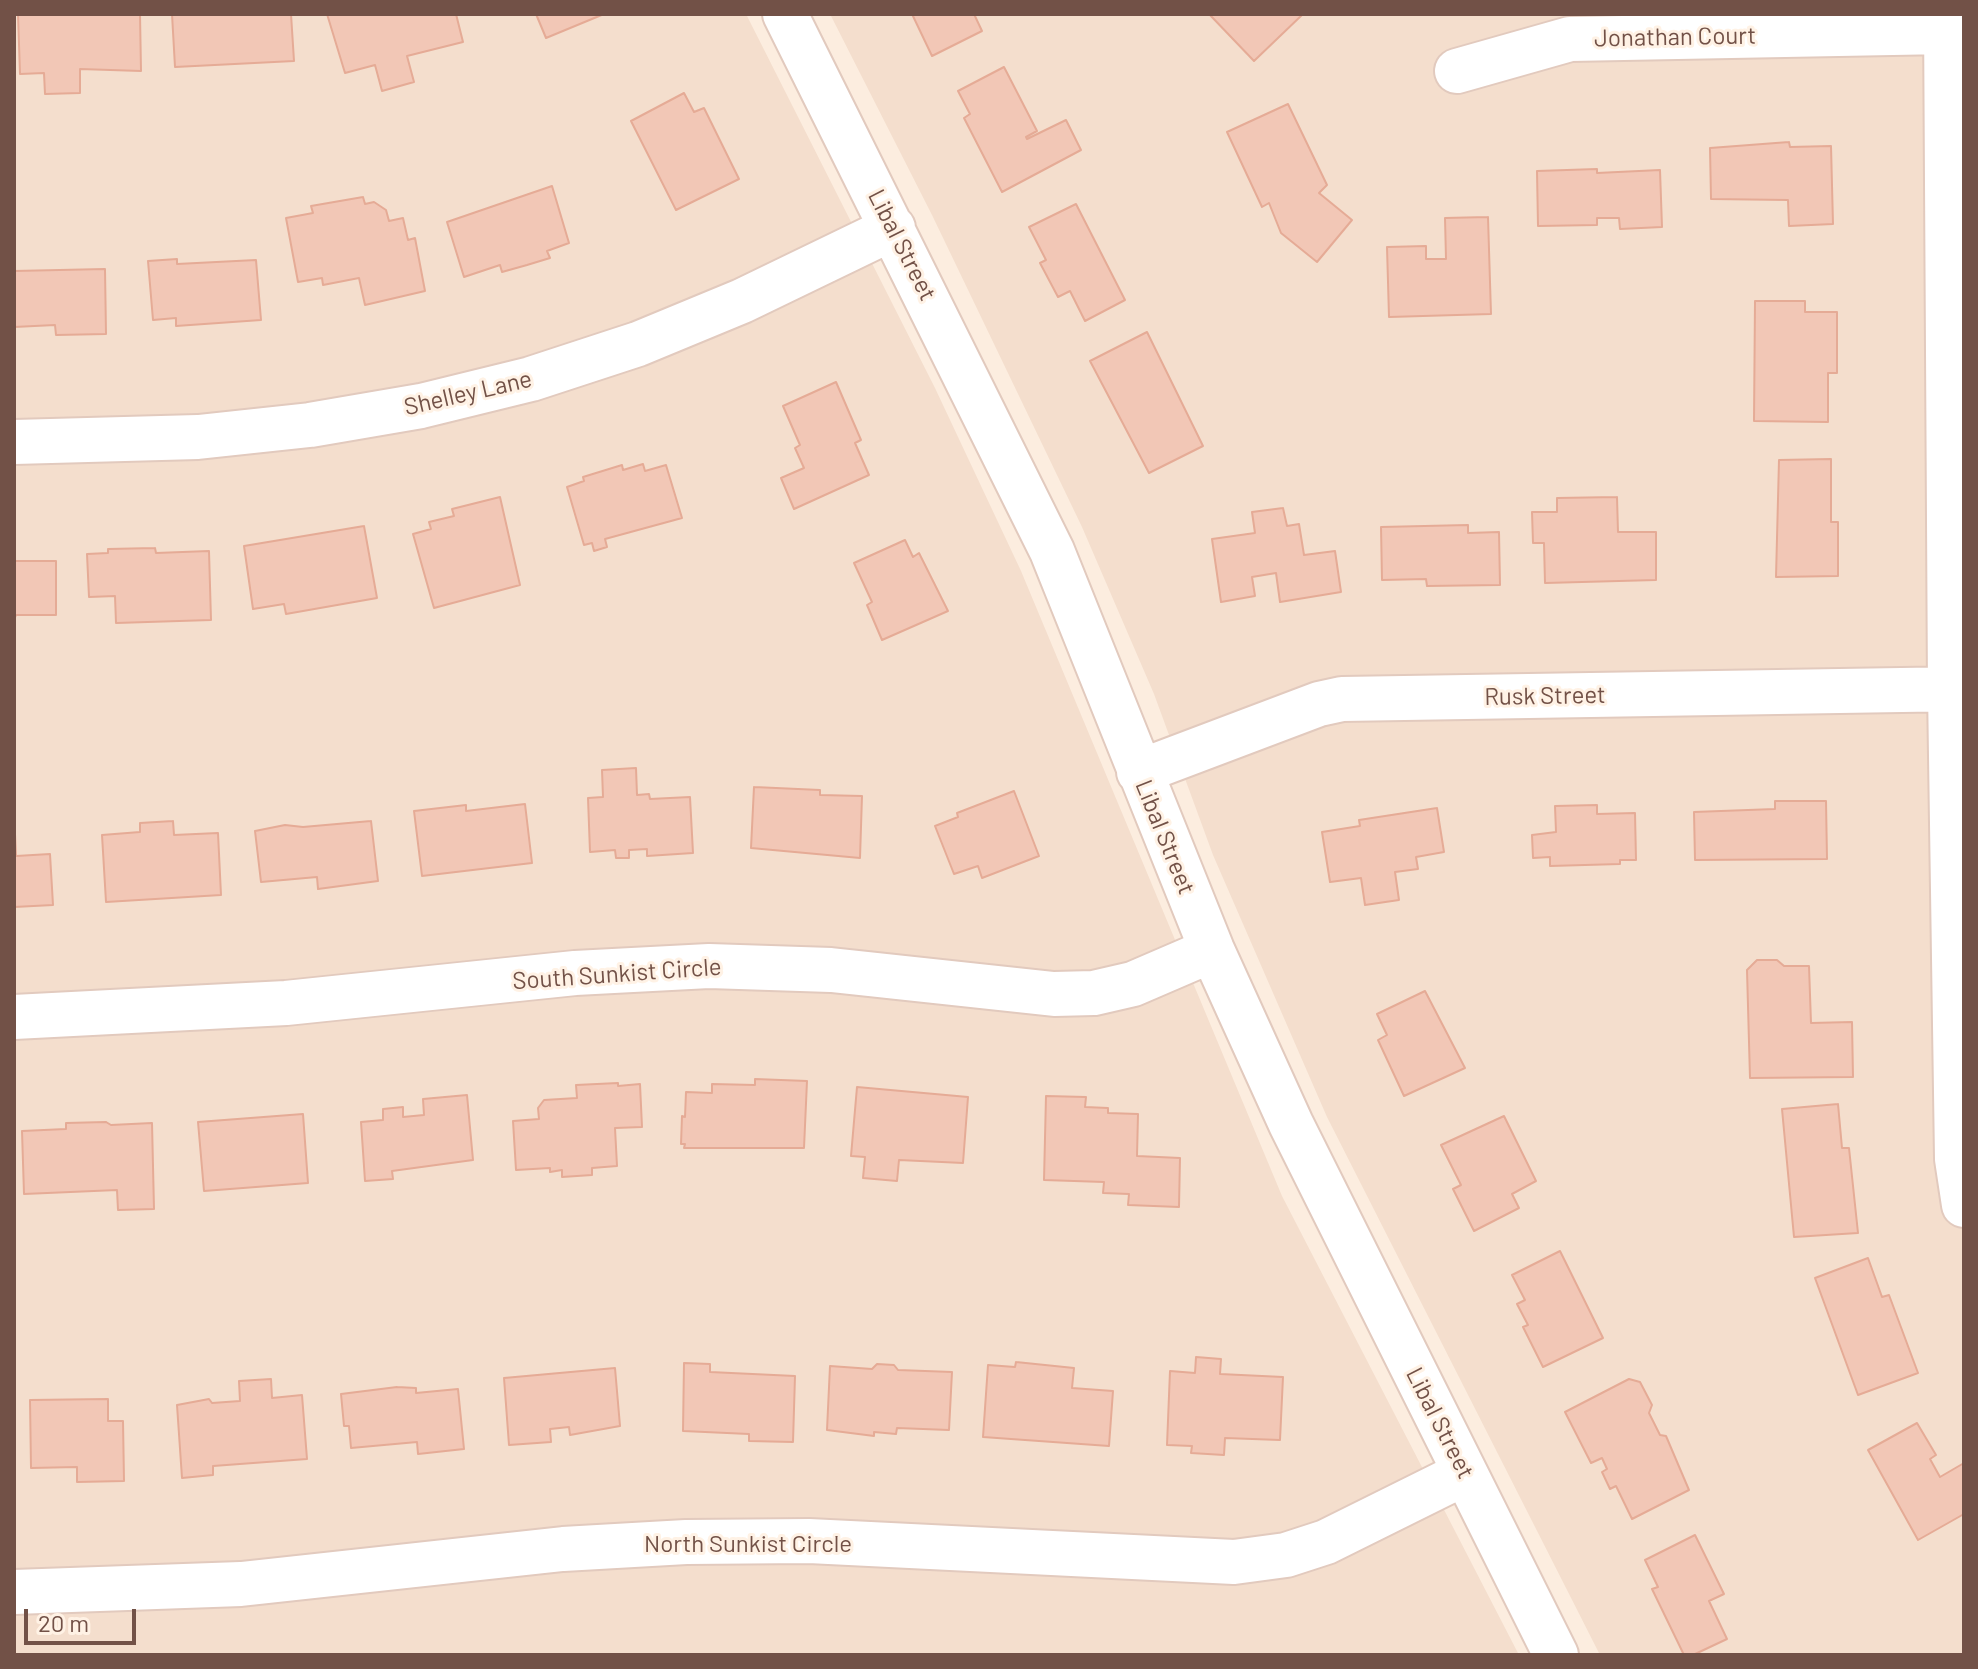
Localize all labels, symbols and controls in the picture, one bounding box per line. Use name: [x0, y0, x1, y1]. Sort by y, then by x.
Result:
street label: Jonathan Court: [1594, 21, 1756, 53]
street label: Libal Street: [862, 185, 942, 305]
street label: Shelley Lane: [401, 364, 535, 422]
street label: Rusk Street: [1484, 681, 1606, 711]
street label: Libal Street: [1129, 776, 1201, 898]
street label: South Sunkist Circle: [511, 952, 723, 996]
street label: Libal Street: [1400, 1363, 1480, 1483]
street label: North Sunkist Circle: [644, 1530, 852, 1558]
scale bar: [28, 1593, 140, 1643]
text: 20 m: [38, 1608, 89, 1637]

